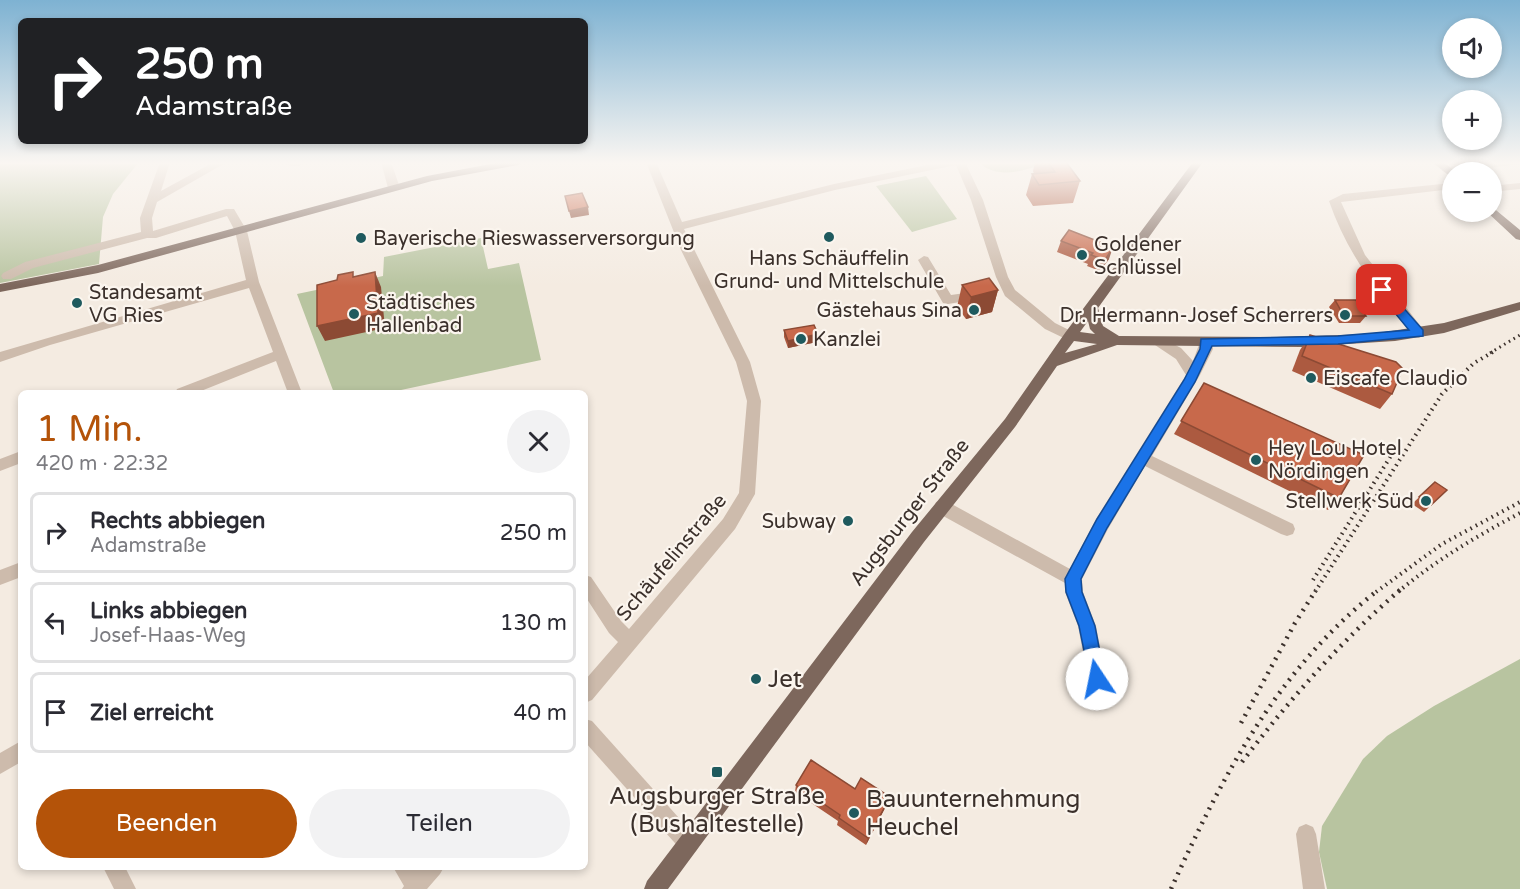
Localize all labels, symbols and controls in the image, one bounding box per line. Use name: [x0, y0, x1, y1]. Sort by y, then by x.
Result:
map controls: [1442, 18, 1502, 222]
button: sound: [1442, 18, 1502, 78]
text: 250 m: [135, 39, 264, 90]
icon: right: [36, 42, 114, 120]
text: Adamstraße: [135, 90, 292, 123]
button: +: [1442, 90, 1502, 150]
button: −: [1442, 162, 1502, 222]
place label: Bayerische Rieswasserversorgung: [373, 227, 695, 251]
marker: Hans Schäuffelin Grund- und Mittelschule: [822, 230, 836, 244]
marker: Bayerische Rieswasserversorgung: [354, 231, 368, 245]
place label: Goldener Schlüssel: [1094, 233, 1182, 280]
place label: Hans Schäuffelin Grund- und Mittelschule: [714, 247, 944, 294]
marker: Goldener Schlüssel: [1075, 248, 1089, 262]
pin: [1356, 264, 1407, 315]
icon: arrive: [1365, 273, 1398, 306]
place label: Standesamt VG Ries: [89, 281, 203, 328]
place label: Städtisches Hallenbad: [366, 291, 475, 338]
marker: Standesamt VG Ries: [70, 296, 84, 310]
place label: Gästehaus Sina: [816, 299, 962, 323]
marker: Gästehaus Sina: [967, 303, 981, 317]
place label: Dr. Hermann-Josef Scherrers: [1059, 304, 1333, 328]
marker: Städtisches Hallenbad: [347, 307, 361, 321]
marker: Dr. Hermann-Josef Scherrers: [1338, 308, 1352, 322]
place label: Kanzlei: [813, 328, 881, 352]
marker: Kanzlei: [794, 332, 808, 346]
place label: Eiscafe Claudio: [1323, 367, 1468, 391]
marker: Eiscafe Claudio: [1304, 371, 1318, 385]
text: 1 Min.: [36, 408, 143, 451]
button: close: [507, 410, 570, 473]
street label: Augsburger Straße: [845, 434, 975, 591]
place label: Hey Lou Hotel Nördingen: [1268, 437, 1402, 484]
text: 420 m · 22:32: [36, 452, 168, 476]
marker: Hey Lou Hotel Nördingen: [1249, 453, 1263, 467]
street label: Schäufelinstraße: [612, 489, 732, 626]
place label: Stellwerk Süd: [1286, 490, 1414, 514]
marker: Stellwerk Süd: [1419, 494, 1433, 508]
text: Rechts abbiegen: [90, 508, 265, 534]
place label: Subway: [762, 510, 836, 534]
marker: Subway: [841, 514, 855, 528]
icon: right: [39, 516, 72, 549]
text: 250 m: [500, 520, 567, 546]
text: Adamstraße: [90, 534, 206, 558]
text: Links abbiegen: [90, 598, 248, 624]
icon: left: [39, 606, 72, 639]
text: 130 m: [500, 610, 567, 636]
text: Josef-Haas-Weg: [90, 624, 246, 648]
position arrow: [1065, 647, 1129, 711]
place label: Jet: [768, 665, 802, 694]
marker: Jet: [749, 672, 763, 686]
icon: arrive: [39, 696, 72, 729]
text: Ziel erreicht: [90, 700, 213, 726]
text: 40 m: [513, 700, 567, 726]
marker: Augsburger Straße (Bushaltestelle): [710, 765, 724, 779]
place label: Augsburger Straße (Bushaltestelle): [609, 782, 825, 839]
place label: Bauunternehmung Heuchel: [866, 785, 1081, 842]
button: Beenden: [36, 789, 297, 858]
button: Teilen: [309, 789, 570, 858]
marker: Bauunternehmung Heuchel: [847, 806, 861, 820]

